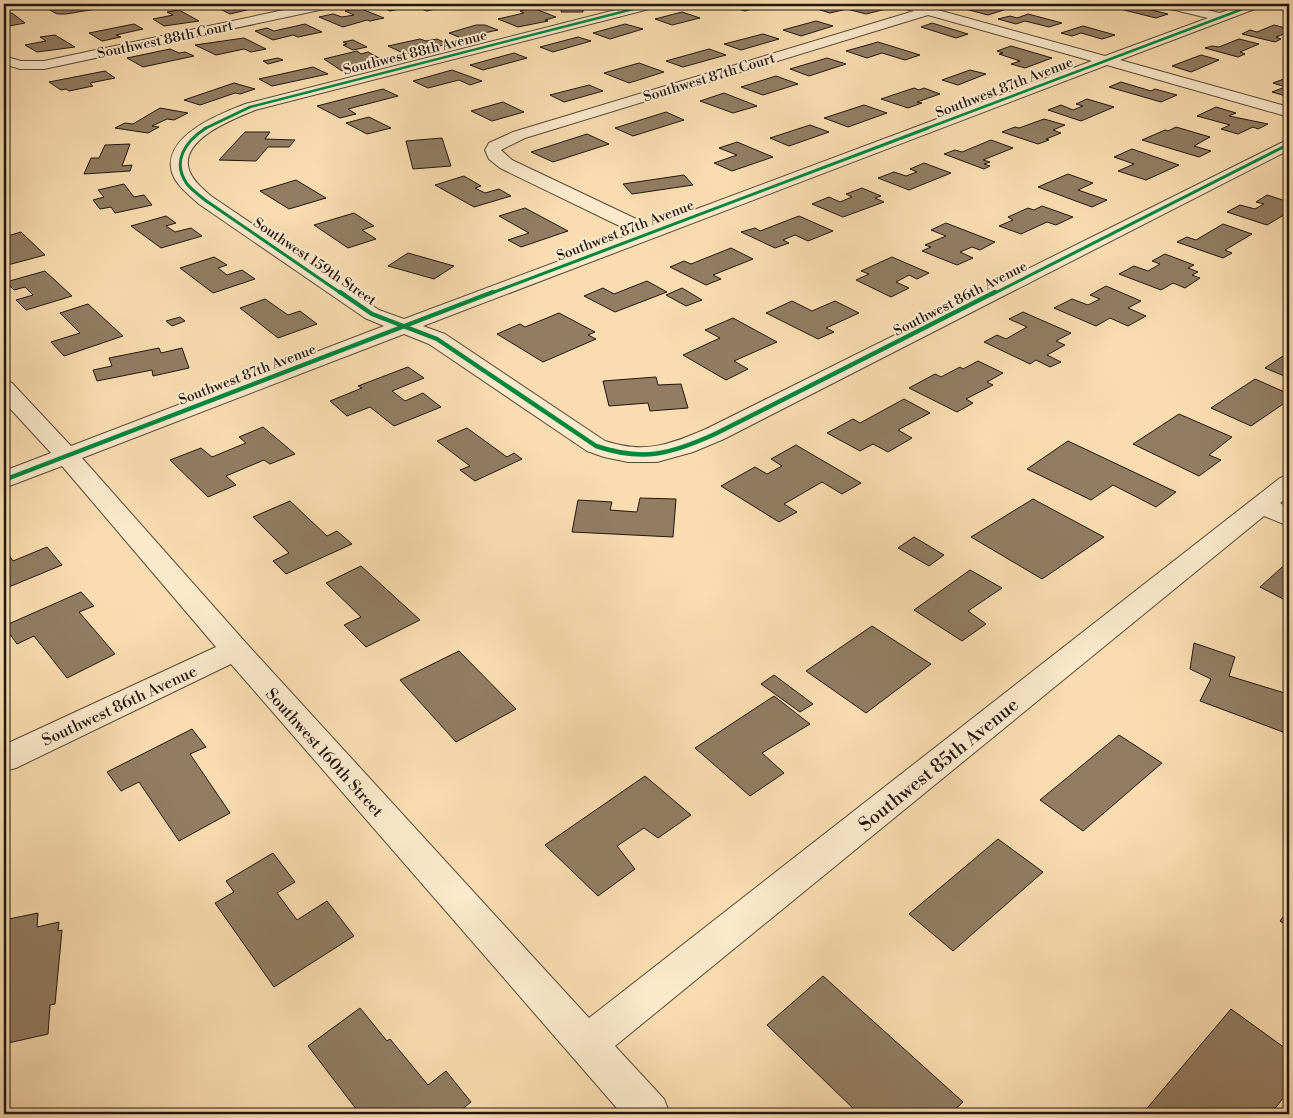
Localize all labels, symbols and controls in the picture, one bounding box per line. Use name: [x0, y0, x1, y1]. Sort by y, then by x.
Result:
street label: Southwest 88th Court: [96, 17, 235, 63]
street label: Southwest 88th Avenue: [341, 26, 489, 80]
street label: Southwest 87th Court: [641, 49, 777, 107]
street label: Southwest 87th Avenue: [933, 53, 1076, 122]
street label: Southwest 87th Avenue: [554, 196, 697, 265]
street label: Southwest 159th Street: [249, 214, 379, 310]
street label: Southwest 86th Avenue: [891, 257, 1030, 340]
street label: Southwest 87th Avenue: [176, 340, 319, 409]
street label: Southwest 86th Avenue: [39, 661, 200, 751]
street label: Southwest 160th Street: [261, 684, 388, 821]
street label: Southwest 85th Avenue: [854, 693, 1024, 837]

